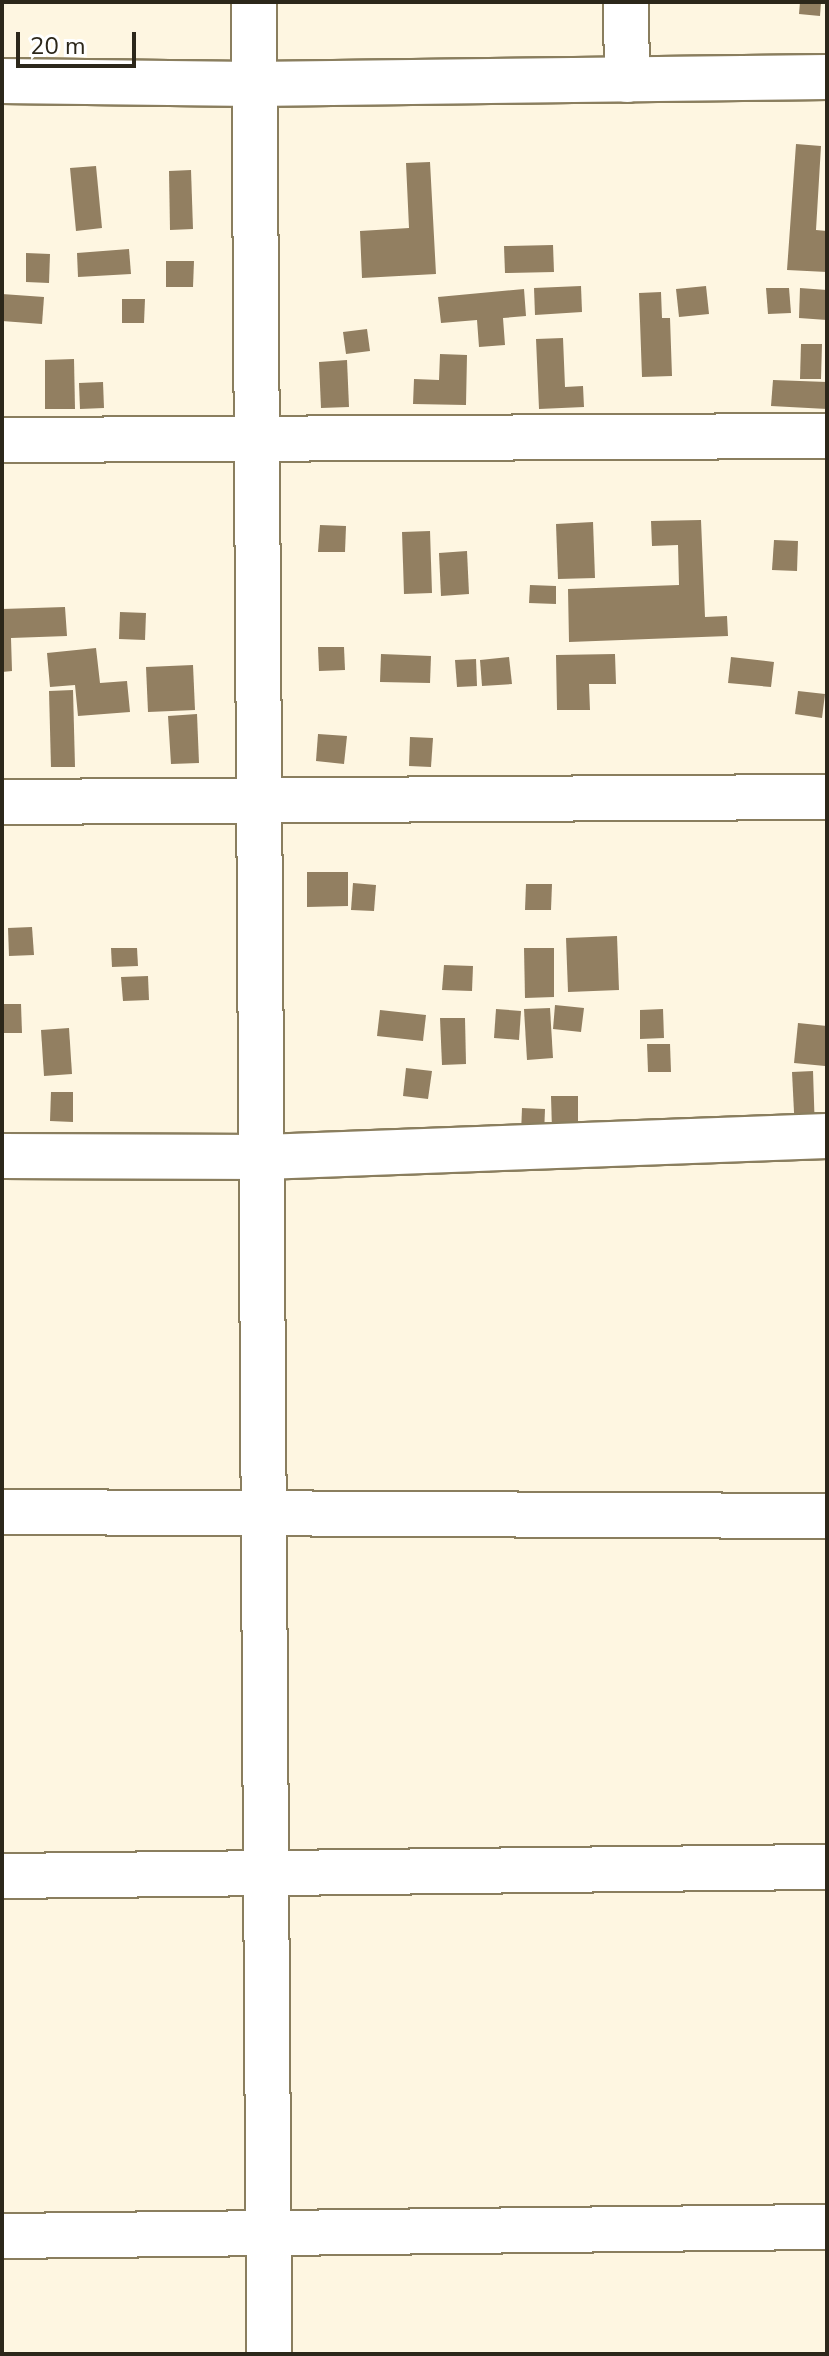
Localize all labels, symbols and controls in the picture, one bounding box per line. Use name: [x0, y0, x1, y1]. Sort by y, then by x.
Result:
scale bar: [20, 16, 140, 66]
text: 20 m: [30, 30, 86, 62]

